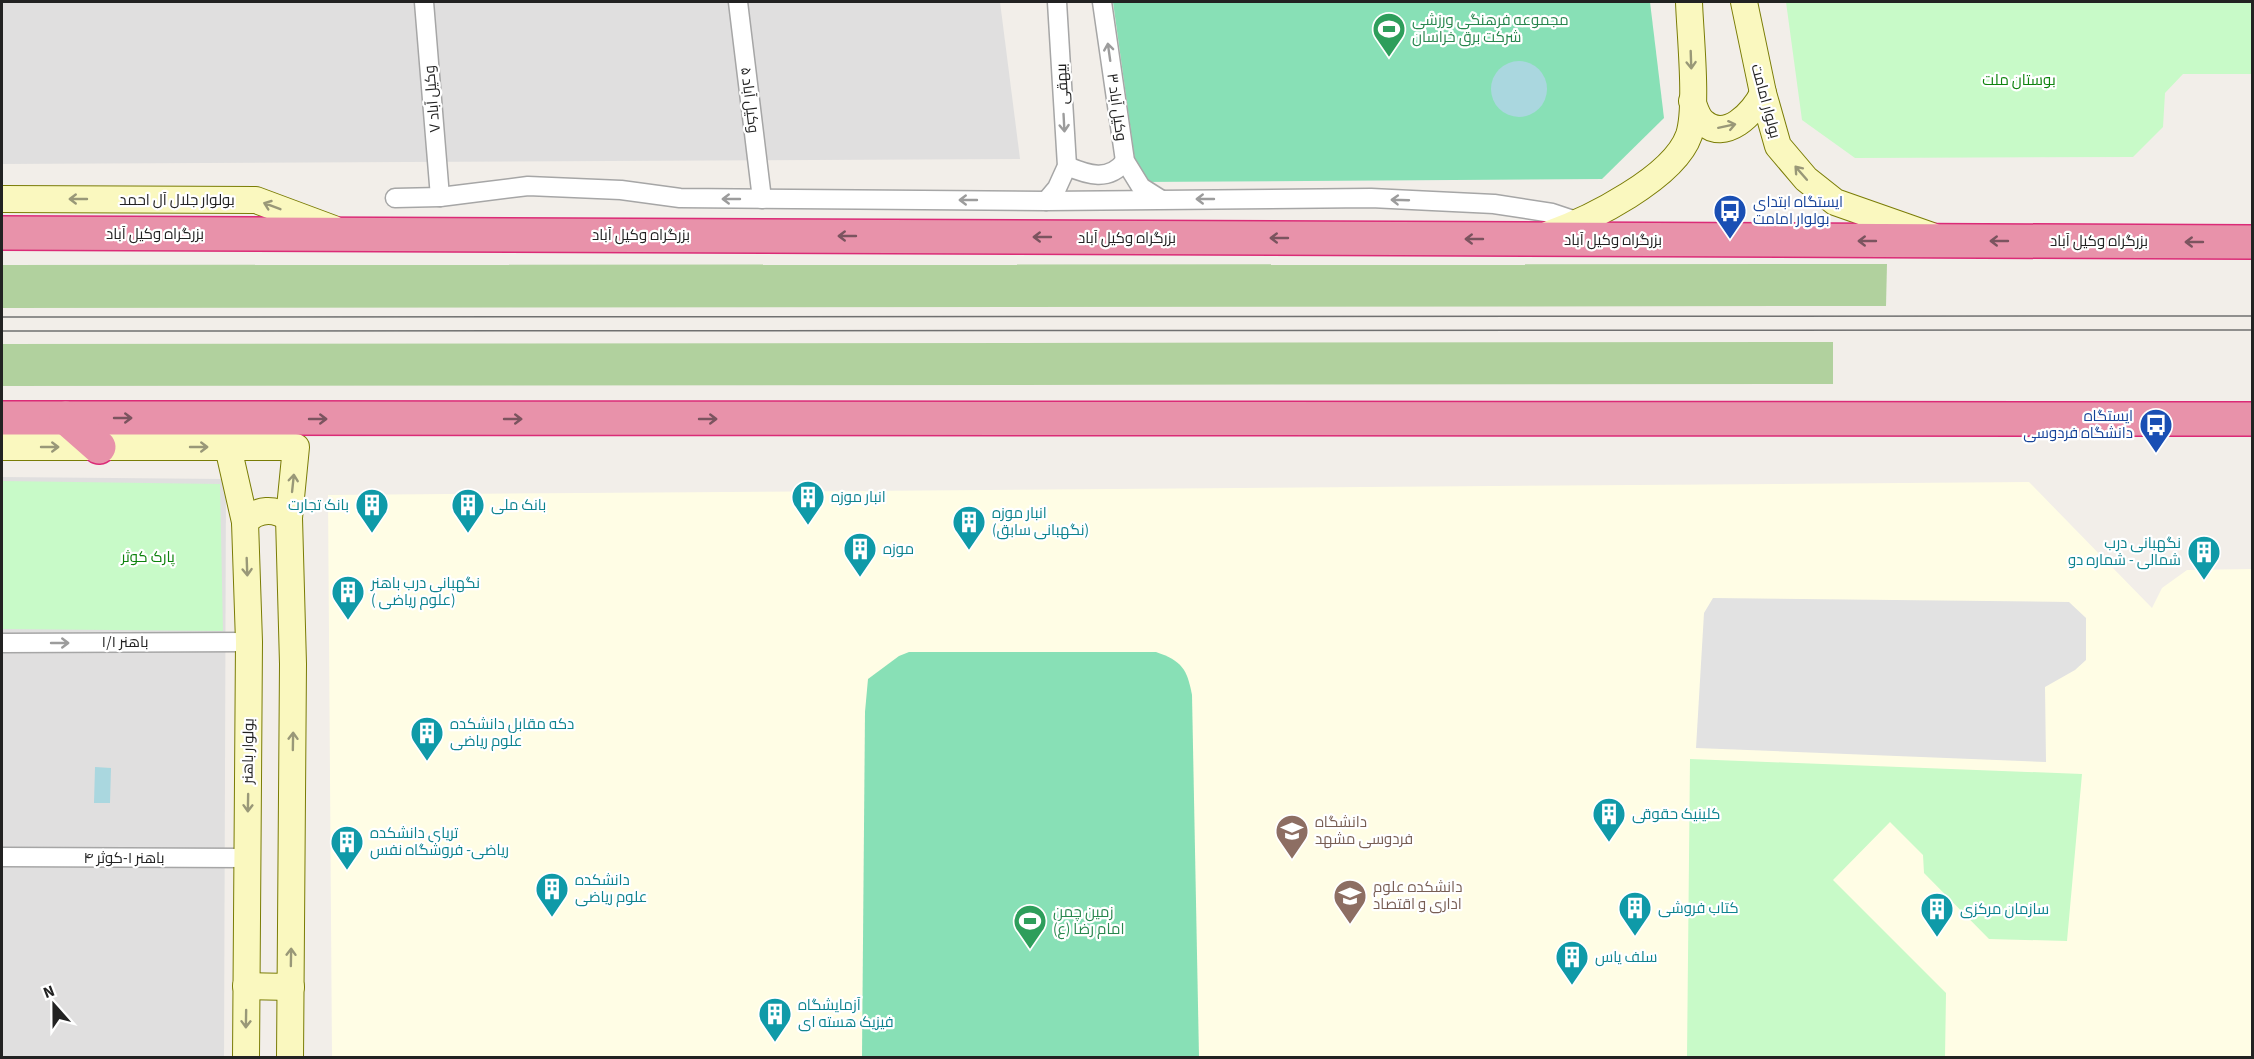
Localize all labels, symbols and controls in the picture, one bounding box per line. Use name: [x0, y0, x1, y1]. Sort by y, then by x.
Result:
place label: مجموعه فرهنگی ورزشی شرکت برق خراسان: [1412, 10, 1569, 48]
sports icon: مجموعه فرهنگی ورزشی شرکت برق خراسان: [1371, 11, 1407, 58]
one-way arrow: [1103, 42, 1114, 62]
one-way arrow: [1685, 49, 1696, 69]
street label: بولوار امامت: [1745, 61, 1786, 141]
street label: بیهقی: [1051, 63, 1074, 105]
street label: ۷ وکیل آباد: [419, 64, 446, 134]
street label: وکیل آباد ۵: [735, 66, 764, 134]
park label: بوستان ملت: [1982, 70, 2056, 91]
street label: ۳ وکیل آباد: [1101, 72, 1132, 142]
one-way arrow: [1059, 112, 1070, 132]
one-way arrow: [1718, 119, 1737, 131]
one-way arrow: [1794, 166, 1808, 181]
street label: بولوار جلال آل احمد: [119, 190, 235, 211]
place label: ایستگاه ابتدای بولوار امامت: [1753, 192, 1843, 230]
one-way arrow: [68, 193, 88, 205]
one-way arrow: [721, 193, 741, 204]
one-way arrow: [1195, 193, 1215, 205]
bus stop icon: ایستگاه ابتدای بولوار امامت: [1712, 193, 1748, 240]
one-way arrow: [958, 194, 978, 206]
one-way arrow: [1390, 194, 1410, 205]
one-way arrow: [263, 200, 281, 211]
street label: بزرگراه وکیل آباد: [106, 224, 204, 245]
street label: بزرگراه وکیل آباد: [592, 225, 690, 246]
street label: بزرگراه وکیل آباد: [1078, 228, 1176, 249]
one-way arrow: [837, 230, 857, 242]
street label: بزرگراه وکیل آباد: [1564, 230, 1662, 251]
one-way arrow: [1032, 231, 1052, 243]
street label: بزرگراه وکیل آباد: [2050, 231, 2148, 252]
one-way arrow: [1269, 233, 1289, 244]
one-way arrow: [1464, 233, 1484, 245]
one-way arrow: [1858, 235, 1878, 246]
one-way arrow: [1990, 235, 2010, 247]
one-way arrow: [2185, 236, 2205, 248]
place label: ایستگاه دانشگاه فردوسی: [2023, 406, 2133, 444]
bus stop icon: ایستگاه دانشگاه فردوسی: [2138, 407, 2174, 454]
one-way arrow: [112, 412, 132, 424]
one-way arrow: [307, 413, 327, 425]
one-way arrow: [502, 413, 522, 425]
one-way arrow: [697, 413, 717, 425]
one-way arrow: [40, 441, 60, 453]
one-way arrow: [189, 441, 209, 453]
one-way arrow: [288, 474, 299, 494]
building icon: انبار موزه: [790, 479, 826, 526]
building icon: بانک تجارت: [354, 487, 390, 534]
building icon: بانک ملی: [450, 487, 486, 534]
place label: انبار موزه: [831, 487, 886, 508]
place label: بانک تجارت: [288, 495, 349, 516]
place label: بانک ملی: [491, 495, 546, 516]
place label: انبار موزه (نگهبانی سابق): [992, 503, 1089, 541]
building icon: انبار موزه (نگهبانی سابق): [951, 504, 987, 551]
building icon: موزه: [842, 531, 878, 578]
place label: نگهبانی درب شمالی - شماره دو: [2068, 533, 2181, 571]
building icon: نگهبانی درب شمالی - شماره دو: [2186, 534, 2222, 581]
place label: موزه: [883, 539, 914, 560]
park label: پارک کوثر: [120, 547, 175, 568]
one-way arrow: [241, 556, 252, 576]
place label: نگهبانی درب باهنر ( علوم ریاضی): [370, 573, 480, 611]
building icon: نگهبانی درب باهنر ( علوم ریاضی): [330, 574, 366, 621]
street label: باهنر ۱/۱: [102, 632, 148, 653]
one-way arrow: [49, 637, 69, 649]
place label: دکه مقابل دانشکده علوم ریاضی: [450, 714, 574, 752]
building icon: دکه مقابل دانشکده علوم ریاضی: [409, 715, 445, 762]
street label: بولوار باهنر: [237, 718, 260, 785]
one-way arrow: [287, 732, 299, 752]
one-way arrow: [242, 793, 254, 813]
building icon: کلینیک حقوقی: [1591, 796, 1627, 843]
place label: کلینیک حقوقی: [1632, 804, 1720, 825]
place label: دانشگاه فردوسی مشهد: [1315, 812, 1413, 850]
school or university icon: دانشگاه فردوسی مشهد: [1274, 813, 1310, 860]
place label: تریای دانشکده ریاضی- فروشگاه نفس: [370, 823, 509, 861]
building icon: تریای دانشکده ریاضی- فروشگاه نفس: [329, 824, 365, 871]
street label: باهنر ۱-کوثر ۴: [83, 848, 165, 869]
place label: دانشکده علوم ریاضی: [575, 870, 647, 908]
building icon: دانشکده علوم ریاضی: [534, 871, 570, 918]
place label: دانشکده علوم اداری و اقتصاد: [1373, 877, 1462, 915]
school or university icon: دانشکده علوم اداری و اقتصاد: [1332, 878, 1368, 925]
building icon: کتاب فروشی: [1617, 890, 1653, 937]
building icon: سازمان مرکزی: [1919, 891, 1955, 938]
place label: کتاب فروشی: [1658, 898, 1739, 919]
place label: سازمان مرکزی: [1960, 899, 2049, 920]
place label: زمین چمن امام رضا (ع): [1053, 902, 1125, 940]
sports icon: زمین چمن امام رضا (ع): [1012, 903, 1048, 950]
building icon: سلف یاس: [1554, 939, 1590, 986]
place label: سلف یاس: [1595, 947, 1657, 968]
one-way arrow: [285, 948, 297, 968]
north arrow: [24, 975, 84, 1035]
text: N: [40, 980, 58, 1004]
place label: آزمایشگاه فیزیک هسته ای: [798, 995, 894, 1033]
building icon: آزمایشگاه فیزیک هسته ای: [757, 996, 793, 1043]
one-way arrow: [240, 1009, 252, 1029]

